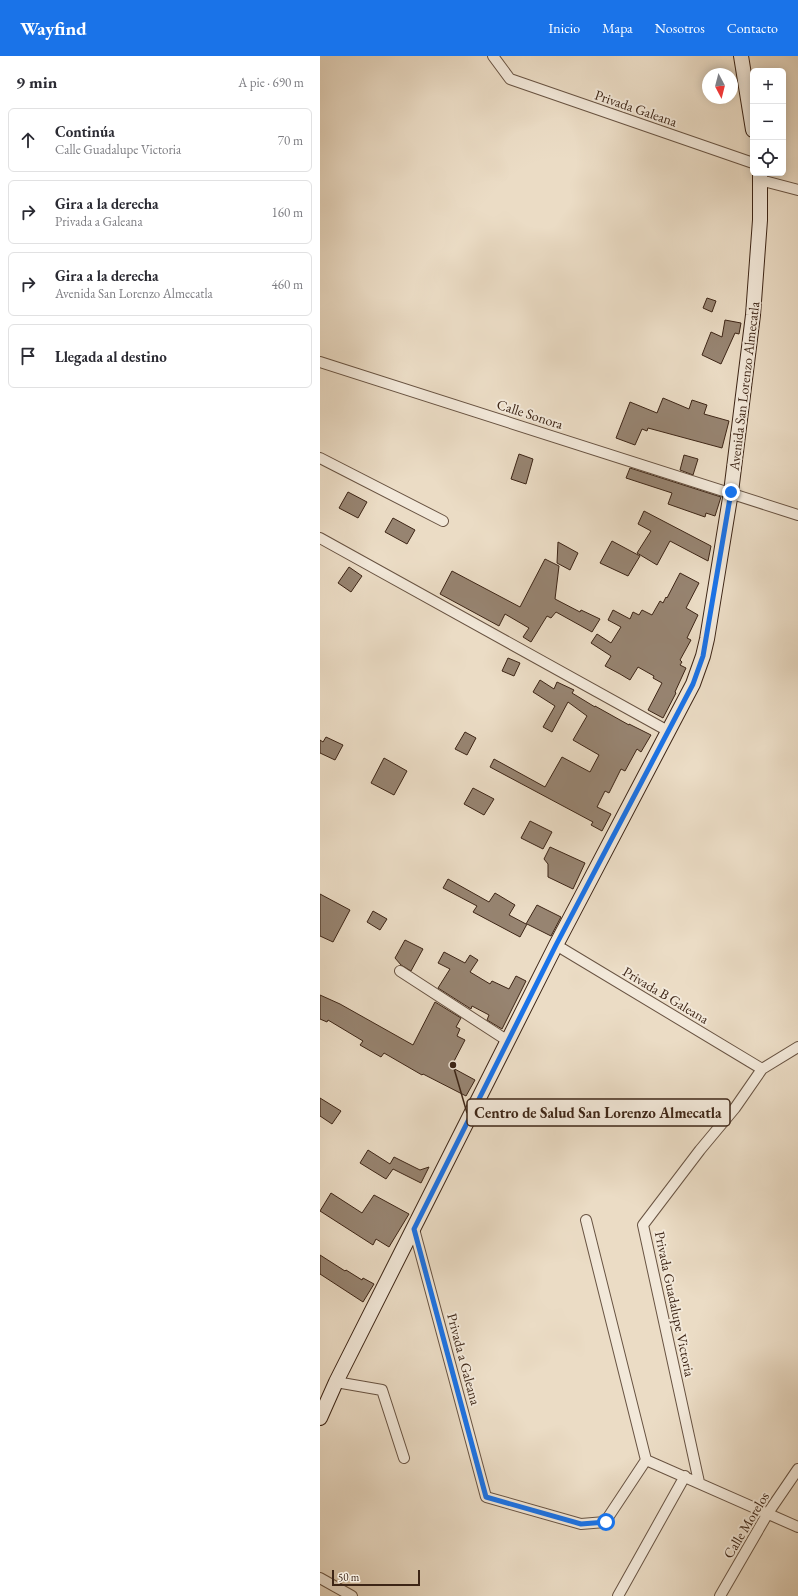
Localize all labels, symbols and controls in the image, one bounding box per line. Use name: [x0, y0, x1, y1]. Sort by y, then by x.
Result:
text: Wayfind: [20, 16, 87, 41]
text: Inicio: [549, 19, 580, 37]
text: Mapa: [602, 19, 633, 37]
text: Nosotros: [655, 19, 705, 37]
text: Contacto: [727, 19, 778, 37]
north arrow: [702, 68, 738, 104]
map controls: [750, 68, 786, 176]
button: +: [750, 68, 786, 104]
text: 9 min: [16, 71, 57, 93]
text: A pie · 690 m: [238, 74, 304, 91]
street label: Privada Galeana: [592, 85, 680, 131]
button: −: [750, 104, 786, 140]
text: Continúa: [55, 122, 115, 141]
icon: ahead: [17, 129, 39, 151]
text: 70 m: [278, 132, 303, 149]
button: locate: [750, 140, 786, 176]
text: Calle Guadalupe Victoria: [55, 141, 181, 158]
text: Gira a la derecha: [55, 194, 159, 213]
icon: right: [17, 201, 39, 223]
text: 160 m: [272, 204, 303, 221]
text: Privada a Galeana: [55, 213, 143, 230]
text: Gira a la derecha: [55, 266, 159, 285]
icon: right: [17, 273, 39, 295]
text: 460 m: [272, 276, 303, 293]
text: Avenida San Lorenzo Almecatla: [55, 285, 213, 302]
street label: Avenida San Lorenzo Almecatla: [725, 300, 763, 472]
icon: arrive: [17, 345, 39, 367]
text: Llegada al destino: [55, 347, 167, 366]
street label: Calle Sonora: [495, 395, 566, 433]
route end: [722, 483, 740, 501]
street label: Privada B Galeana: [620, 962, 713, 1028]
callout: Centro de Salud San Lorenzo Almecatla: [467, 1099, 730, 1126]
text: Centro de Salud San Lorenzo Almecatla: [474, 1103, 722, 1122]
street label: Privada Guadalupe Victoria: [651, 1230, 699, 1379]
street label: Privada a Galeana: [443, 1311, 485, 1407]
street label: Calle Morelos: [719, 1488, 773, 1562]
route start: [597, 1513, 615, 1531]
scale bar: [332, 1568, 420, 1587]
text: 50 m: [338, 1570, 359, 1584]

